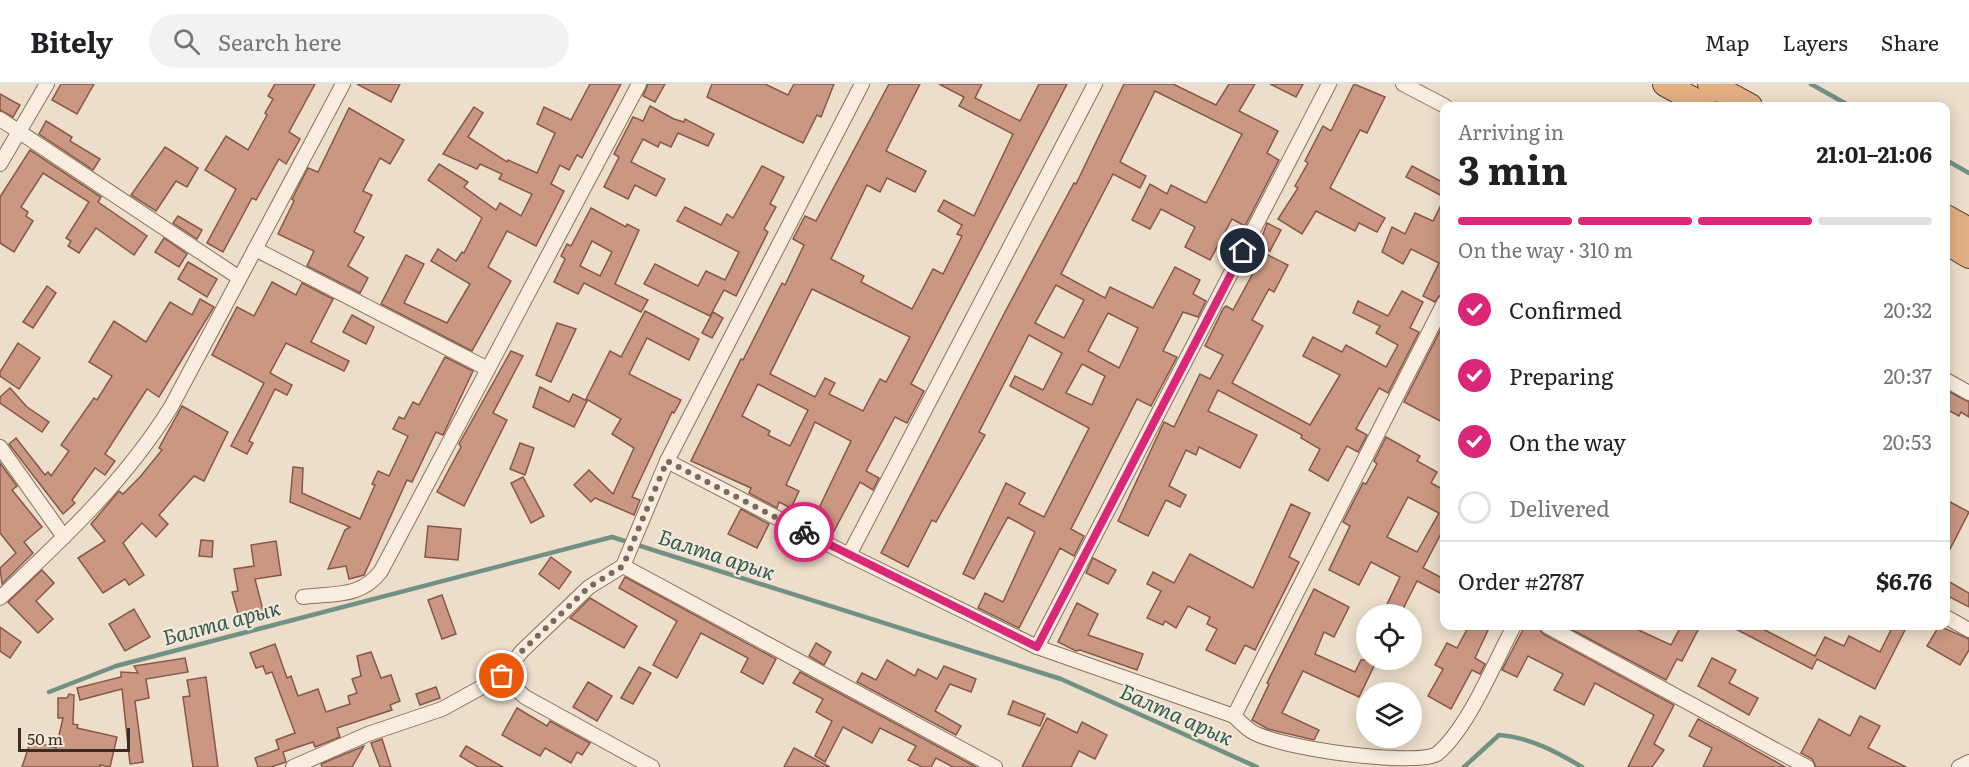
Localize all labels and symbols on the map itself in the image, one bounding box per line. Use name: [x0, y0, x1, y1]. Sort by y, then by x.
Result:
pin: [1217, 225, 1268, 276]
courier: [774, 502, 834, 562]
water label: Балта арык: [655, 520, 780, 587]
water label: Балта арык: [159, 590, 284, 652]
pin: [476, 650, 527, 701]
water label: Балта арык: [1116, 674, 1239, 752]
scale bar: [18, 725, 130, 752]

